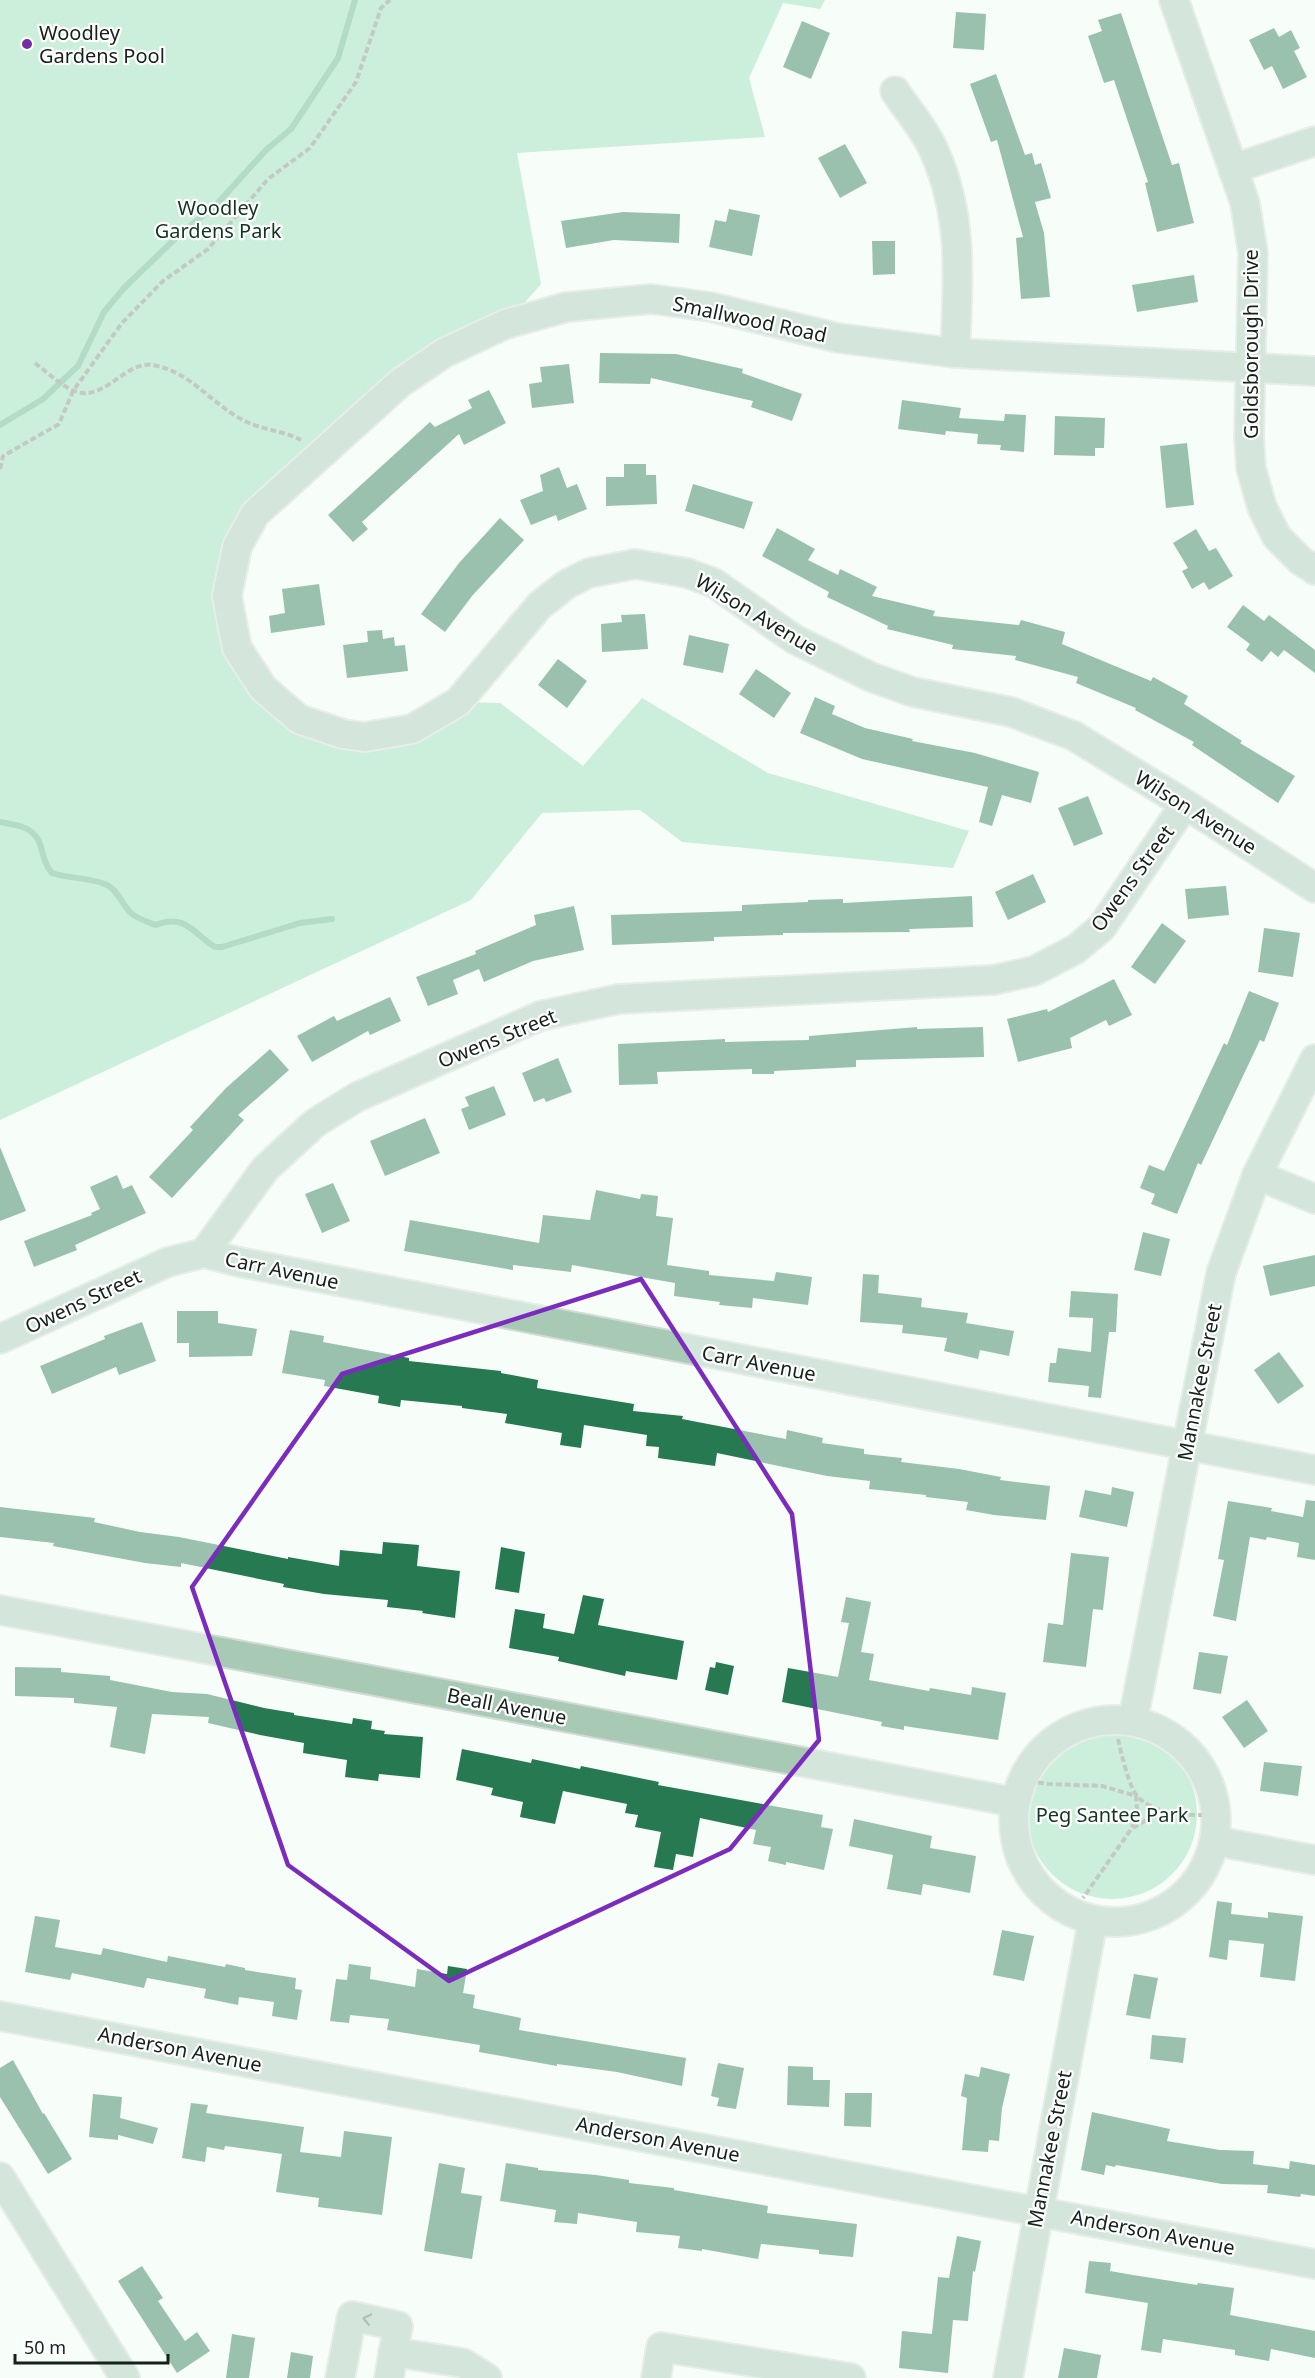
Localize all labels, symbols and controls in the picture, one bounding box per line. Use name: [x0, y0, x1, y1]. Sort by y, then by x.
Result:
place label: Woodley Gardens Pool: [39, 19, 165, 69]
marker: Woodley Gardens Pool: [20, 37, 34, 51]
park label: Woodley Gardens Park: [155, 194, 282, 244]
street label: Goldsborough Drive: [1237, 249, 1264, 439]
street label: Smallwood Road: [671, 290, 829, 348]
street label: Wilson Avenue: [691, 567, 823, 661]
street label: Wilson Avenue: [1130, 764, 1262, 860]
street label: Owens Street: [1084, 819, 1180, 937]
street label: Owens Street: [434, 1002, 560, 1074]
street label: Carr Avenue: [223, 1245, 341, 1295]
street label: Owens Street: [20, 1262, 146, 1340]
street label: Mannakee Street: [1171, 1301, 1227, 1463]
street label: Carr Avenue: [700, 1339, 818, 1387]
street label: Beall Avenue: [445, 1681, 569, 1731]
park label: Peg Santee Park: [1036, 1801, 1189, 1828]
street label: Anderson Avenue: [96, 2020, 264, 2078]
street label: Mannakee Street: [1021, 2068, 1077, 2230]
street label: Anderson Avenue: [574, 2110, 742, 2168]
street label: Anderson Avenue: [1069, 2203, 1237, 2261]
one-way arrow: [362, 2313, 372, 2326]
scale bar: [15, 2327, 168, 2365]
text: 50 m: [24, 2335, 66, 2359]

